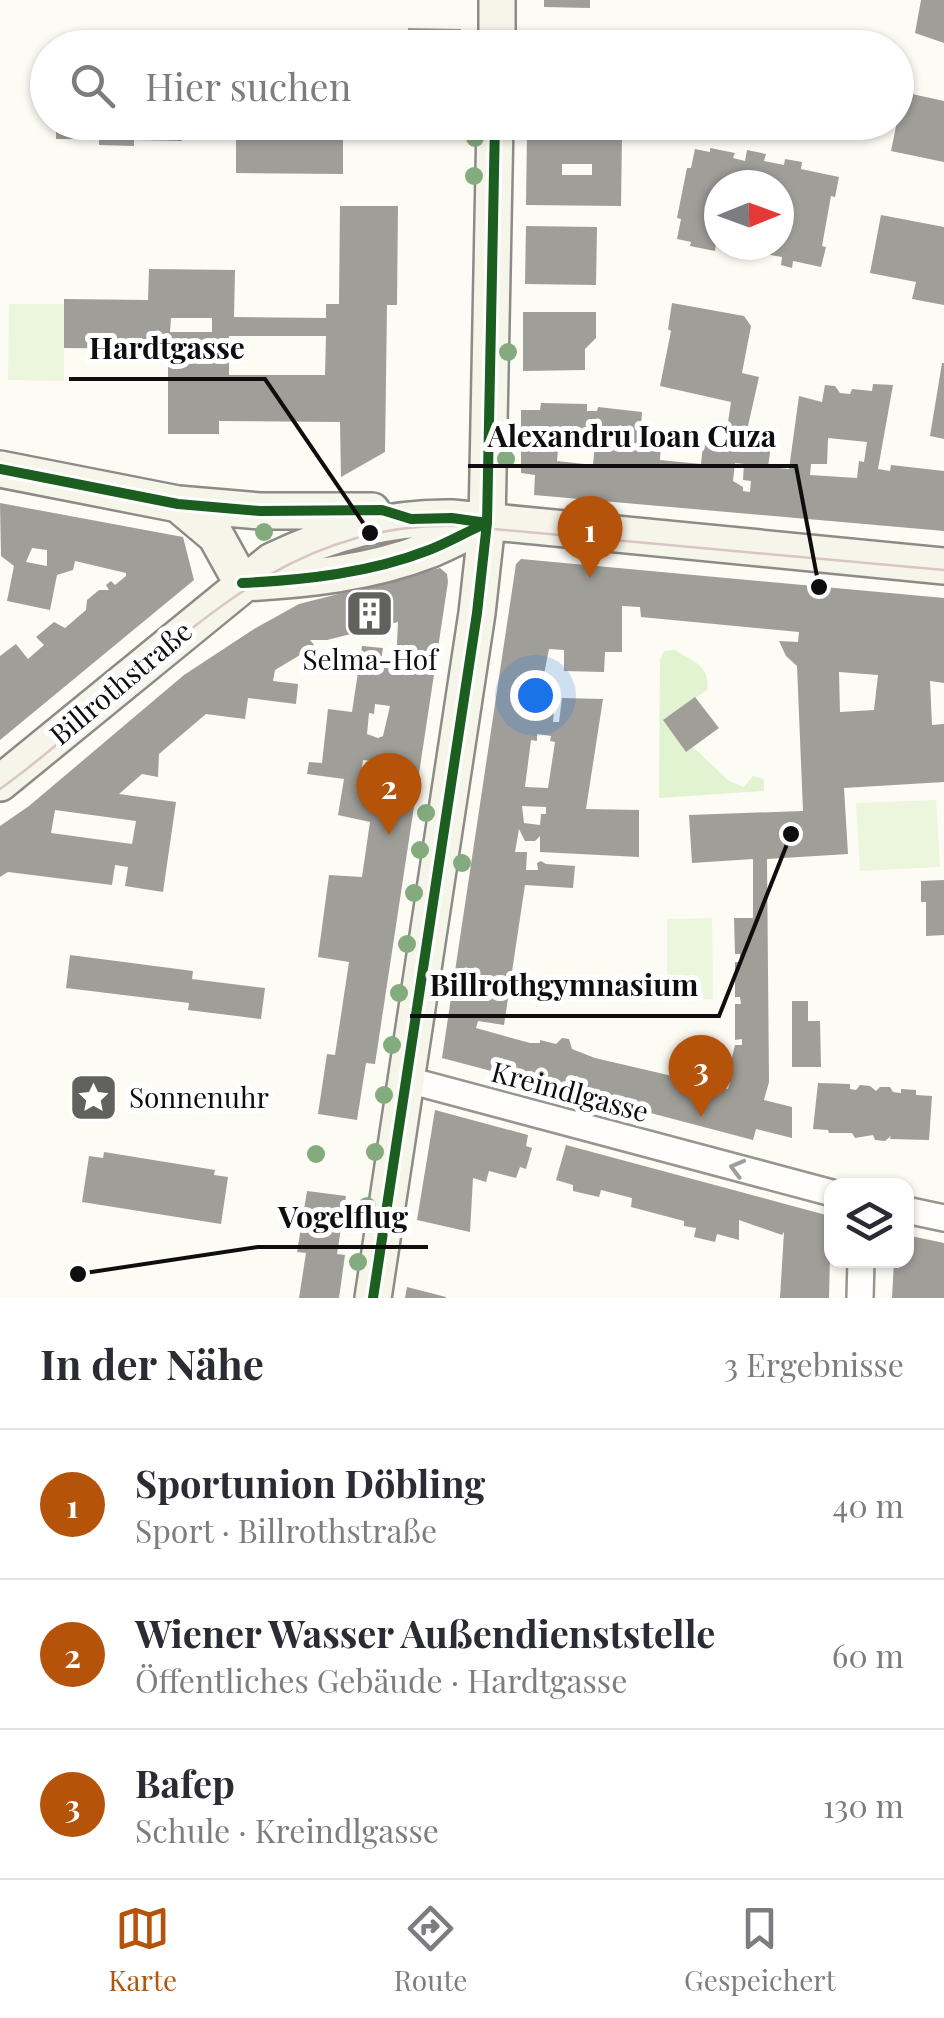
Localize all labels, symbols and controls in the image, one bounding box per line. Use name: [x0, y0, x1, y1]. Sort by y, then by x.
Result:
search box: [30, 30, 914, 140]
icon: search: [65, 58, 120, 113]
text: Hier suchen: [145, 60, 352, 111]
north arrow: [704, 170, 794, 260]
callout: Hardtgasse: [69, 319, 265, 379]
text: Hardtgasse: [89, 327, 245, 367]
callout: Alexandru Ioan Cuza: [468, 406, 796, 466]
text: Alexandru Ioan Cuza: [487, 415, 777, 455]
pin: 1: [558, 496, 622, 578]
building icon: Selma-Hof: [344, 587, 396, 639]
street label: Billrothstraße: [41, 612, 199, 752]
place label: Selma-Hof: [302, 640, 440, 677]
your location: [510, 670, 561, 721]
pin: 2: [356, 752, 422, 835]
callout: Billrothgymnasium: [410, 956, 719, 1016]
text: Billrothgymnasium: [429, 964, 699, 1004]
pin: 3: [668, 1034, 734, 1117]
street label: Kreindlgasse: [488, 1052, 653, 1129]
place icon: Sonnenuhr: [68, 1072, 120, 1124]
place label: Sonnenuhr: [129, 1078, 270, 1115]
one-way arrow: [729, 1158, 746, 1179]
map controls: [824, 1178, 914, 1268]
button: layers: [824, 1178, 914, 1268]
callout: Vogelflug: [258, 1187, 428, 1247]
text: Vogelflug: [277, 1196, 408, 1236]
text: In der Nähe: [40, 1335, 264, 1391]
text: 3 Ergebnisse: [724, 1342, 904, 1385]
text: Sportunion Döbling: [135, 1457, 485, 1508]
text: 1: [66, 1483, 79, 1526]
text: 40 m: [833, 1483, 904, 1526]
text: Sport · Billrothstraße: [135, 1508, 437, 1551]
text: Wiener Wasser Außendienststelle: [135, 1607, 715, 1658]
text: 2: [64, 1633, 81, 1676]
text: 60 m: [832, 1633, 904, 1676]
text: Öffentliches Gebäude · Hardtgasse: [135, 1658, 627, 1701]
text: Bafep: [135, 1757, 235, 1808]
text: 3: [65, 1783, 80, 1826]
text: 130 m: [823, 1783, 904, 1826]
text: Schule · Kreindlgasse: [135, 1808, 439, 1851]
tab: Karte: [108, 1901, 177, 1998]
tab: Route: [394, 1901, 468, 1998]
tab: Gespeichert: [684, 1901, 836, 1998]

